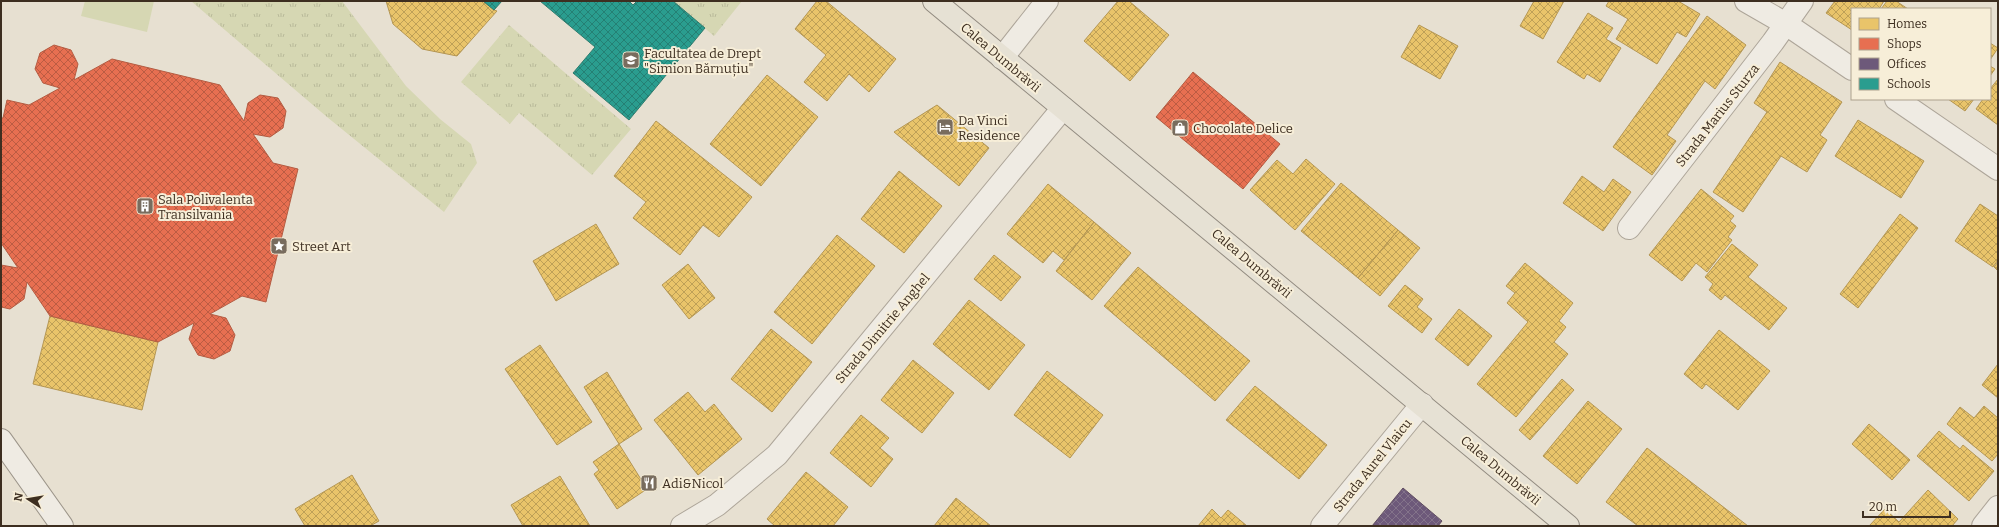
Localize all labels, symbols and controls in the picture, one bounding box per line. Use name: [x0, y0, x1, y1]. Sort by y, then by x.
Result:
legend: [1851, 8, 1991, 100]
text: Homes: [1887, 17, 1927, 31]
street label: Calea Dumbrăvii: [958, 20, 1044, 95]
text: Shops: [1887, 37, 1922, 51]
place label: Facultatea de Drept "Simion Bărnuțiu": [644, 46, 761, 77]
school or university icon: Facultatea de Drept "Simion Bărnuțiu": [621, 50, 641, 70]
text: Offices: [1887, 57, 1926, 71]
street label: Strada Marius Sturza: [1673, 61, 1762, 170]
text: Schools: [1887, 77, 1931, 91]
place label: Da Vinci Residence: [958, 113, 1020, 143]
hotel icon: Da Vinci Residence: [935, 117, 955, 137]
shop icon: Chocolate Delice: [1170, 118, 1190, 138]
place label: Chocolate Delice: [1193, 121, 1293, 136]
place label: Sala Polivalenta Transilvania: [158, 192, 253, 222]
building icon: Sala Polivalenta Transilvania: [135, 196, 155, 216]
street label: Calea Dumbrăvii: [1209, 226, 1295, 301]
place icon: Street Art: [269, 236, 289, 256]
place label: Street Art: [292, 239, 351, 254]
street label: Strada Dimitrie Anghel: [832, 270, 933, 386]
street label: Strada Aurel Vlaicu: [1330, 416, 1415, 515]
street label: Calea Dumbrăvii: [1458, 433, 1544, 508]
restaurant icon: Adi&Nicol: [639, 473, 659, 493]
place label: Adi&Nicol: [662, 476, 724, 491]
north arrow: [8, 479, 48, 519]
text: N: [11, 491, 26, 503]
scale bar: [1863, 493, 1950, 519]
text: 20 m: [1869, 500, 1898, 514]

